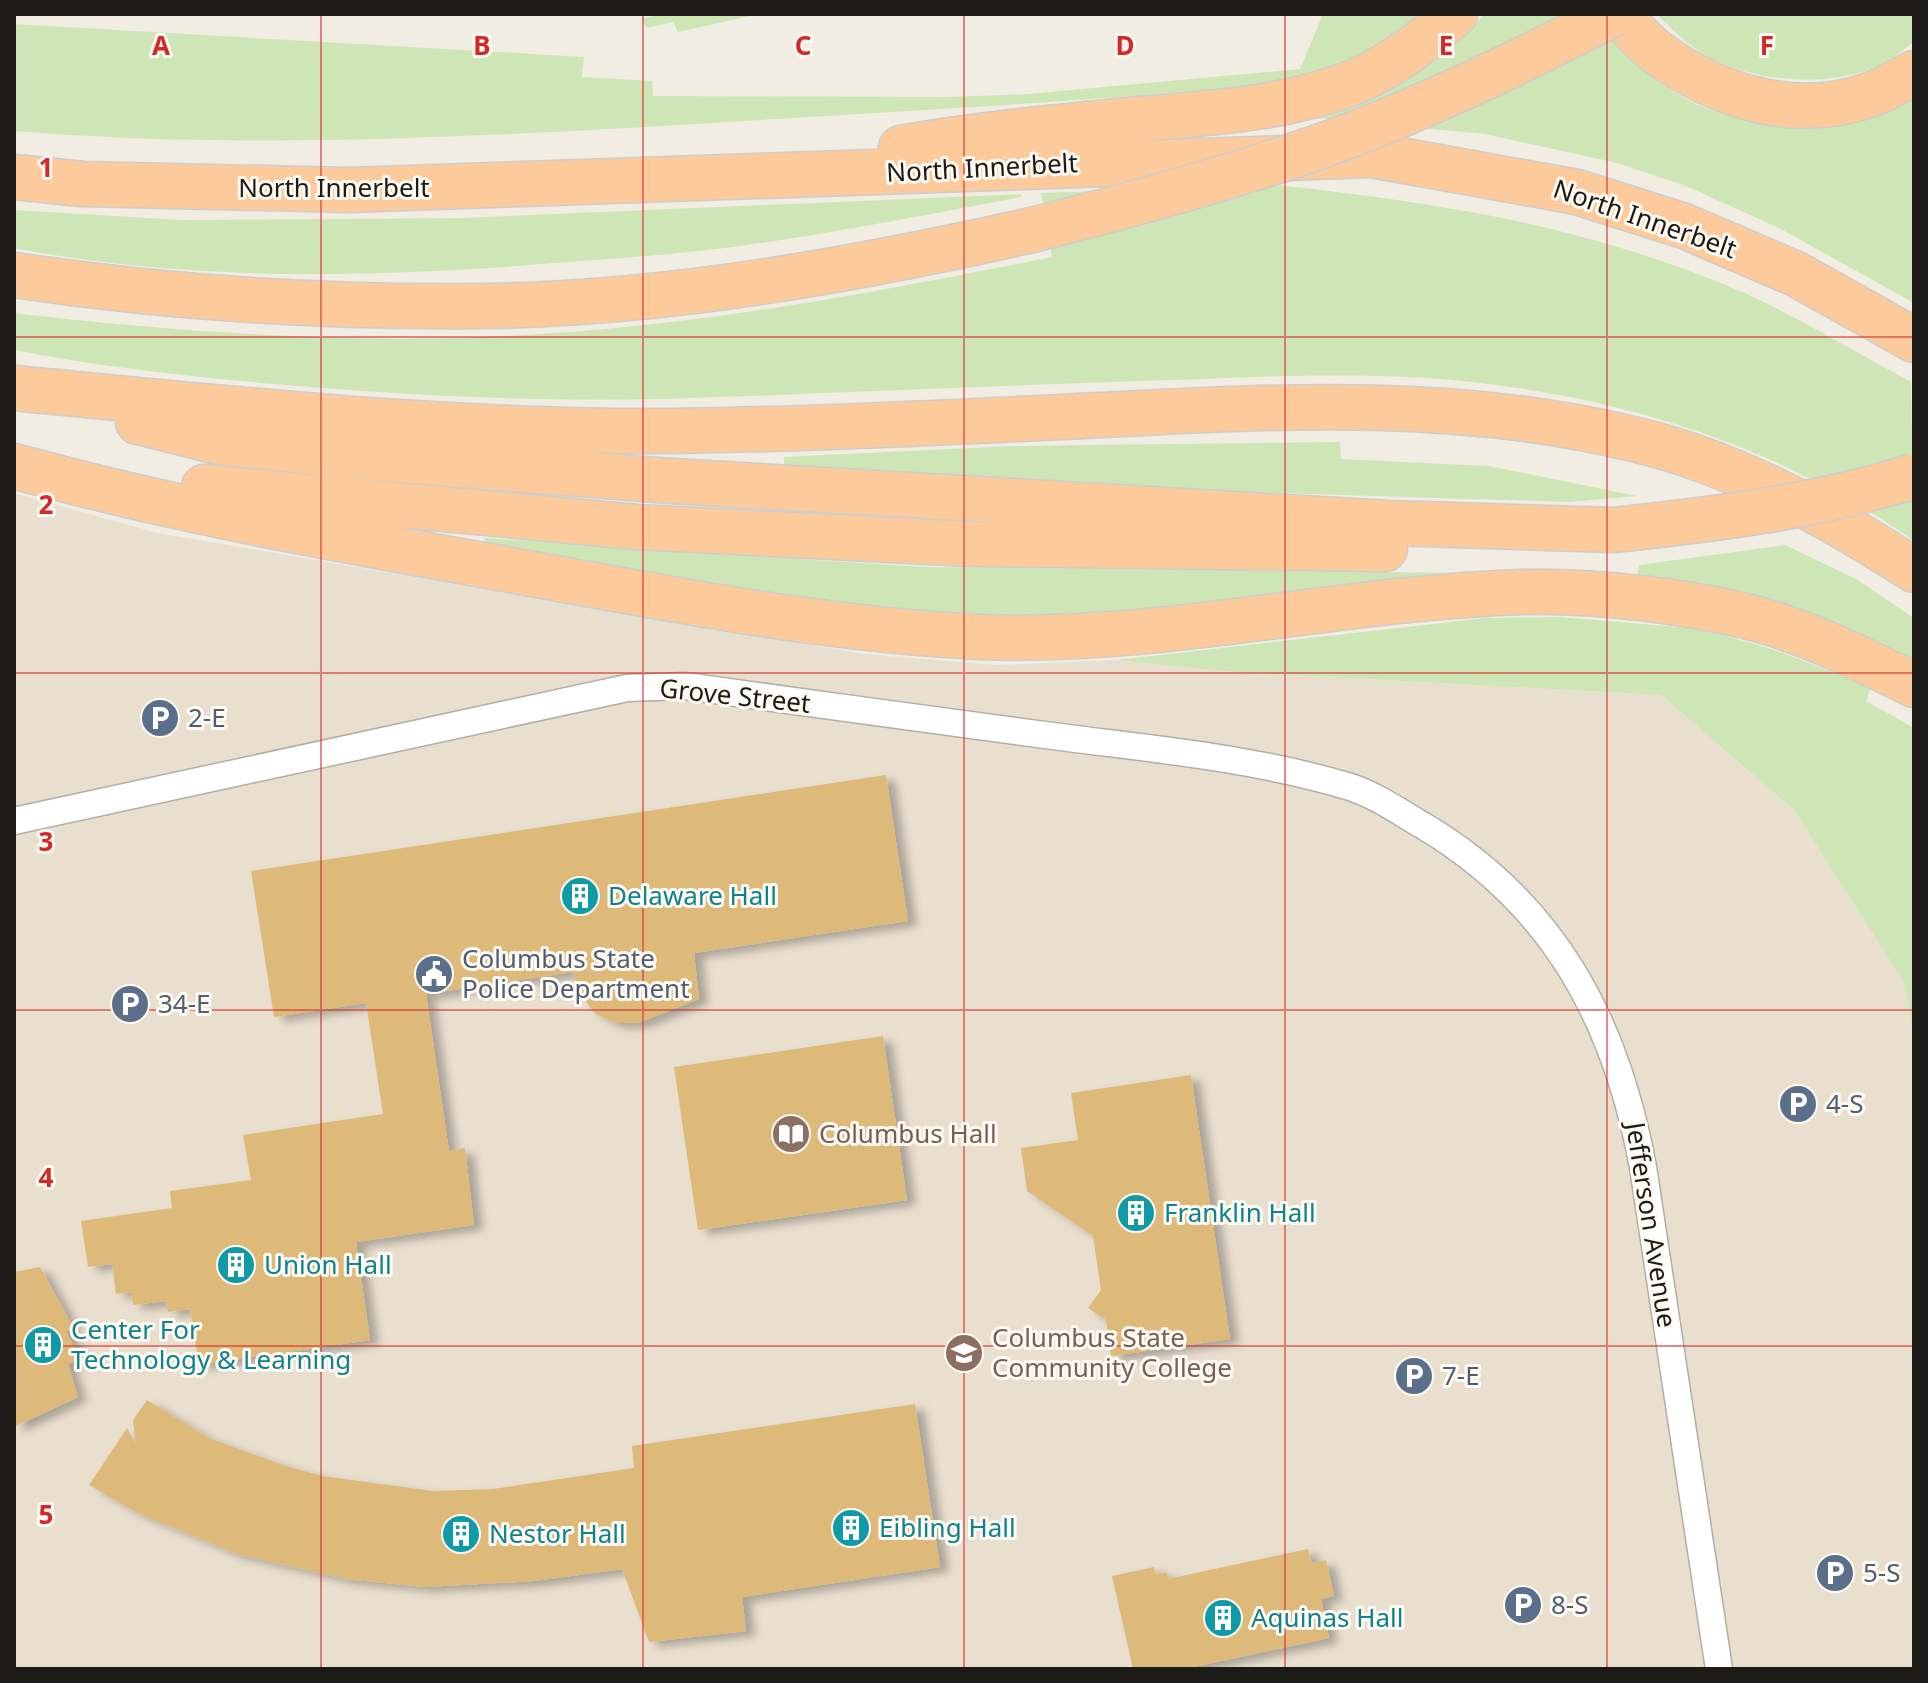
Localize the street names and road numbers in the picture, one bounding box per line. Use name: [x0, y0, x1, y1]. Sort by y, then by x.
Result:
street label: North Innerbelt: [885, 144, 1079, 190]
street label: North Innerbelt: [238, 169, 430, 205]
street label: North Innerbelt: [1549, 170, 1742, 266]
street label: Grove Street: [658, 669, 812, 721]
street label: Jefferson Avenue: [1618, 1117, 1686, 1330]

